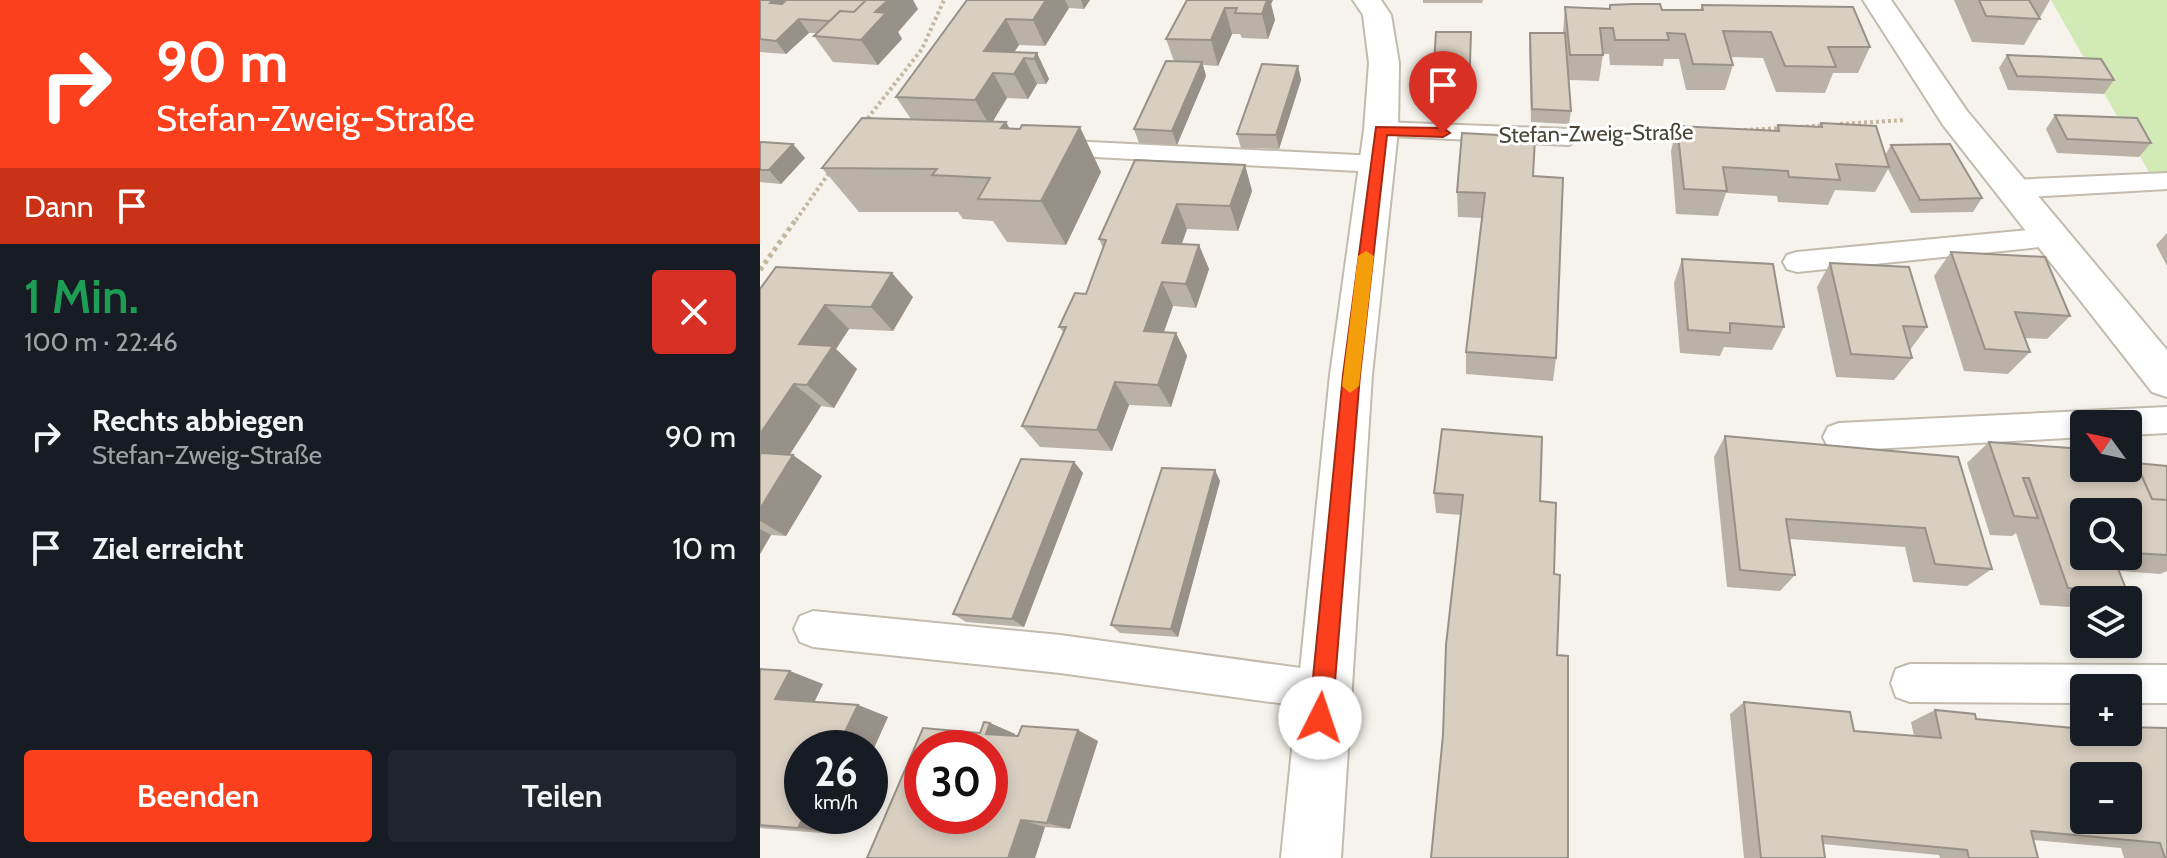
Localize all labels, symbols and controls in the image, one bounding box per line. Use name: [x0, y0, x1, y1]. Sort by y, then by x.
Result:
text: 90 m: [156, 28, 288, 96]
icon: right: [24, 32, 128, 136]
pin: [1409, 51, 1477, 133]
icon: arrive: [1421, 63, 1465, 107]
text: Stefan-Zweig-Straße: [156, 96, 475, 140]
street label: Stefan-Zweig-Straße: [1498, 118, 1694, 149]
icon: arrive: [110, 184, 154, 228]
text: Dann: [24, 188, 94, 225]
text: 1 Min.: [24, 267, 139, 325]
button: close: [652, 270, 736, 354]
text: 100 m · 22:46: [24, 326, 178, 358]
text: Rechts abbiegen: [92, 402, 304, 439]
north arrow: [2070, 410, 2142, 482]
map controls: [2070, 410, 2142, 834]
icon: right: [24, 414, 68, 458]
text: 90 m: [665, 418, 736, 455]
text: Stefan-Zweig-Straße: [92, 439, 322, 471]
button: search: [2070, 498, 2142, 570]
icon: arrive: [24, 526, 68, 570]
text: Ziel erreicht: [92, 530, 243, 567]
text: 10 m: [672, 530, 736, 567]
button: layers: [2070, 586, 2142, 658]
button: +: [2070, 674, 2142, 746]
position arrow: [1278, 676, 1362, 760]
speed limit sign: 30: [904, 730, 1008, 834]
text: 26: [814, 747, 858, 796]
button: Beenden: [24, 750, 372, 842]
button: Teilen: [388, 750, 736, 842]
button: −: [2070, 762, 2142, 834]
text: km/h: [814, 790, 858, 814]

